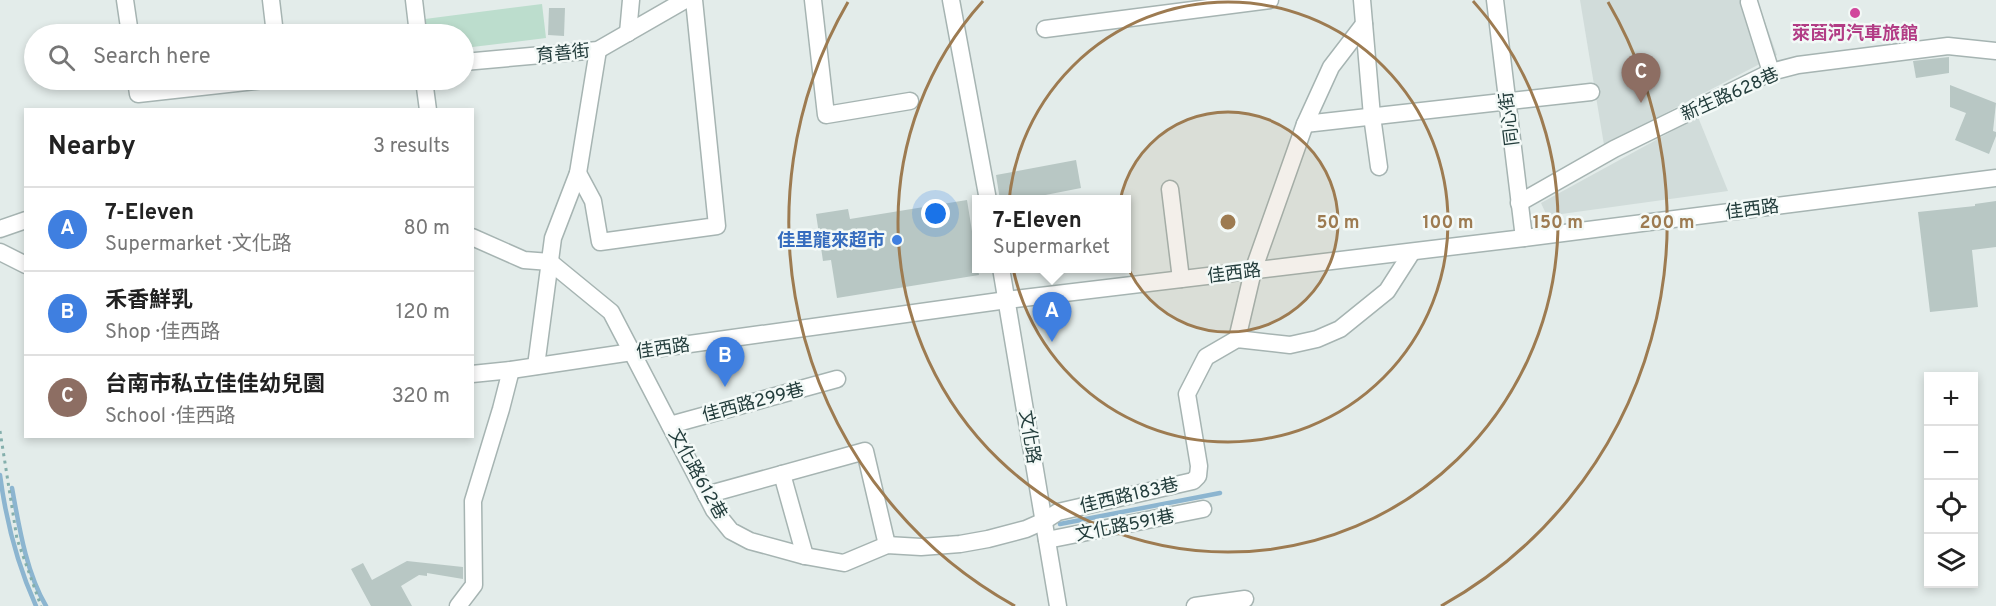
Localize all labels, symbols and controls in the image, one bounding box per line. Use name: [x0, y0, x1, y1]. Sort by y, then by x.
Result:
marker: 萊茵河汽車旅館: [1848, 6, 1862, 20]
place label: 萊茵河汽車旅館: [1792, 23, 1918, 46]
search box: [24, 24, 474, 90]
street label: 育善街: [535, 40, 591, 69]
icon: search: [45, 41, 78, 74]
text: Search here: [93, 44, 211, 71]
pin: C: [1622, 54, 1660, 103]
street label: 新生路628巷: [1678, 64, 1783, 127]
street label: 同心街: [1496, 91, 1525, 147]
text: Nearby: [48, 131, 136, 164]
text: 3 results: [373, 134, 450, 160]
popup: [972, 195, 1131, 273]
street label: 佳西路: [1724, 196, 1780, 225]
your location: [921, 199, 950, 228]
text: 7-Eleven: [105, 200, 194, 227]
text: 7-Eleven: [993, 208, 1082, 235]
centre of rings: [1218, 212, 1238, 232]
text: 50 m: [1316, 212, 1360, 235]
text: 100 m: [1422, 212, 1474, 235]
text: 150 m: [1533, 212, 1583, 235]
text: 200 m: [1639, 212, 1695, 235]
text: A: [60, 216, 75, 242]
text: 80 m: [404, 216, 450, 242]
place label: 佳里龍來超市: [777, 230, 885, 253]
text: Supermarket · 文化路: [105, 232, 292, 258]
marker: 佳里龍來超市: [890, 233, 904, 247]
text: Supermarket: [993, 235, 1110, 261]
street label: 佳西路: [1206, 260, 1262, 289]
text: 禾香鮮乳: [105, 288, 193, 315]
pin: A: [1032, 292, 1072, 342]
text: B: [61, 300, 74, 326]
text: 120 m: [396, 300, 450, 326]
text: Shop · 佳西路: [105, 320, 220, 346]
street label: 佳西路: [635, 334, 692, 365]
pin: B: [706, 338, 744, 387]
text: 台南市私立佳佳幼兒園: [105, 372, 325, 399]
map controls: [1924, 372, 1978, 588]
button: +: [1924, 372, 1978, 426]
street label: 佳西路299巷: [700, 379, 807, 428]
text: C: [61, 384, 74, 410]
text: 320 m: [392, 384, 450, 410]
text: School · 佳西路: [105, 404, 235, 430]
street label: 文化路: [1013, 409, 1044, 466]
street label: 文化路612巷: [662, 425, 731, 524]
button: −: [1924, 426, 1978, 480]
street label: 佳西路183巷: [1078, 474, 1181, 519]
button: locate: [1924, 480, 1978, 534]
street label: 文化路591巷: [1074, 506, 1177, 547]
button: layers: [1924, 534, 1978, 588]

